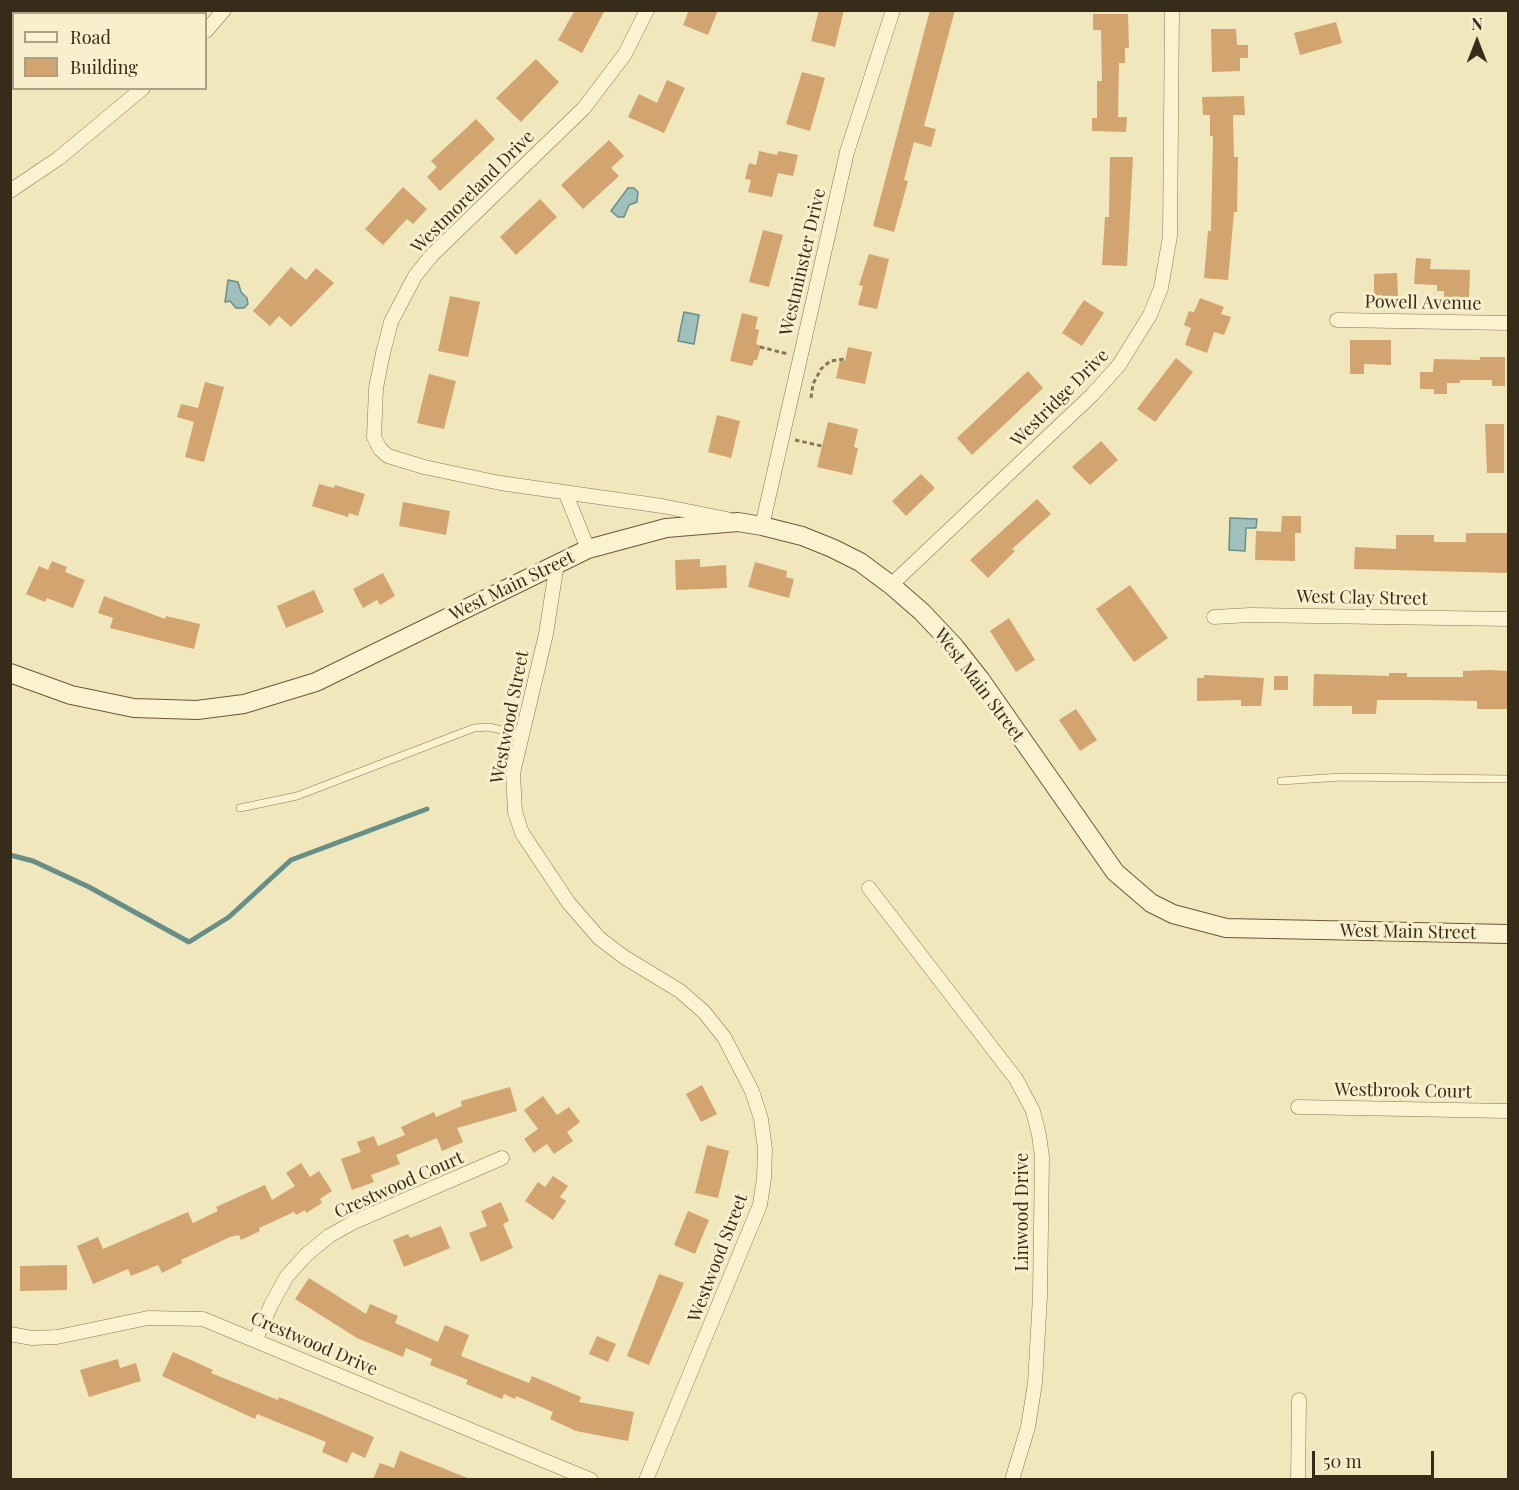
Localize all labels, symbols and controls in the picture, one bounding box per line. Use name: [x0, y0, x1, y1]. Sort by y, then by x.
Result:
legend: [12, 12, 207, 90]
north arrow: [1447, 12, 1507, 72]
text: N: [1471, 13, 1483, 34]
text: Road: [70, 25, 111, 49]
text: Building: [70, 55, 138, 79]
street label: Westmoreland Drive: [407, 126, 539, 258]
street label: Westminster Drive: [776, 186, 830, 338]
street label: Powell Avenue: [1364, 291, 1482, 315]
street label: Westridge Drive: [1007, 345, 1113, 451]
street label: West Main Street: [446, 546, 578, 626]
street label: West Clay Street: [1296, 586, 1428, 610]
street label: West Main Street: [929, 624, 1029, 746]
street label: Westwood Street: [486, 649, 534, 785]
street label: West Main Street: [1340, 920, 1476, 944]
street label: Westbrook Court: [1334, 1079, 1472, 1103]
street label: Crestwood Court: [331, 1147, 467, 1223]
street label: Linwood Drive: [1011, 1153, 1033, 1271]
street label: Westwood Street: [684, 1191, 752, 1325]
street label: Crestwood Drive: [247, 1307, 381, 1381]
scale bar: [1315, 1439, 1436, 1477]
text: 50 m: [1323, 1449, 1362, 1473]

